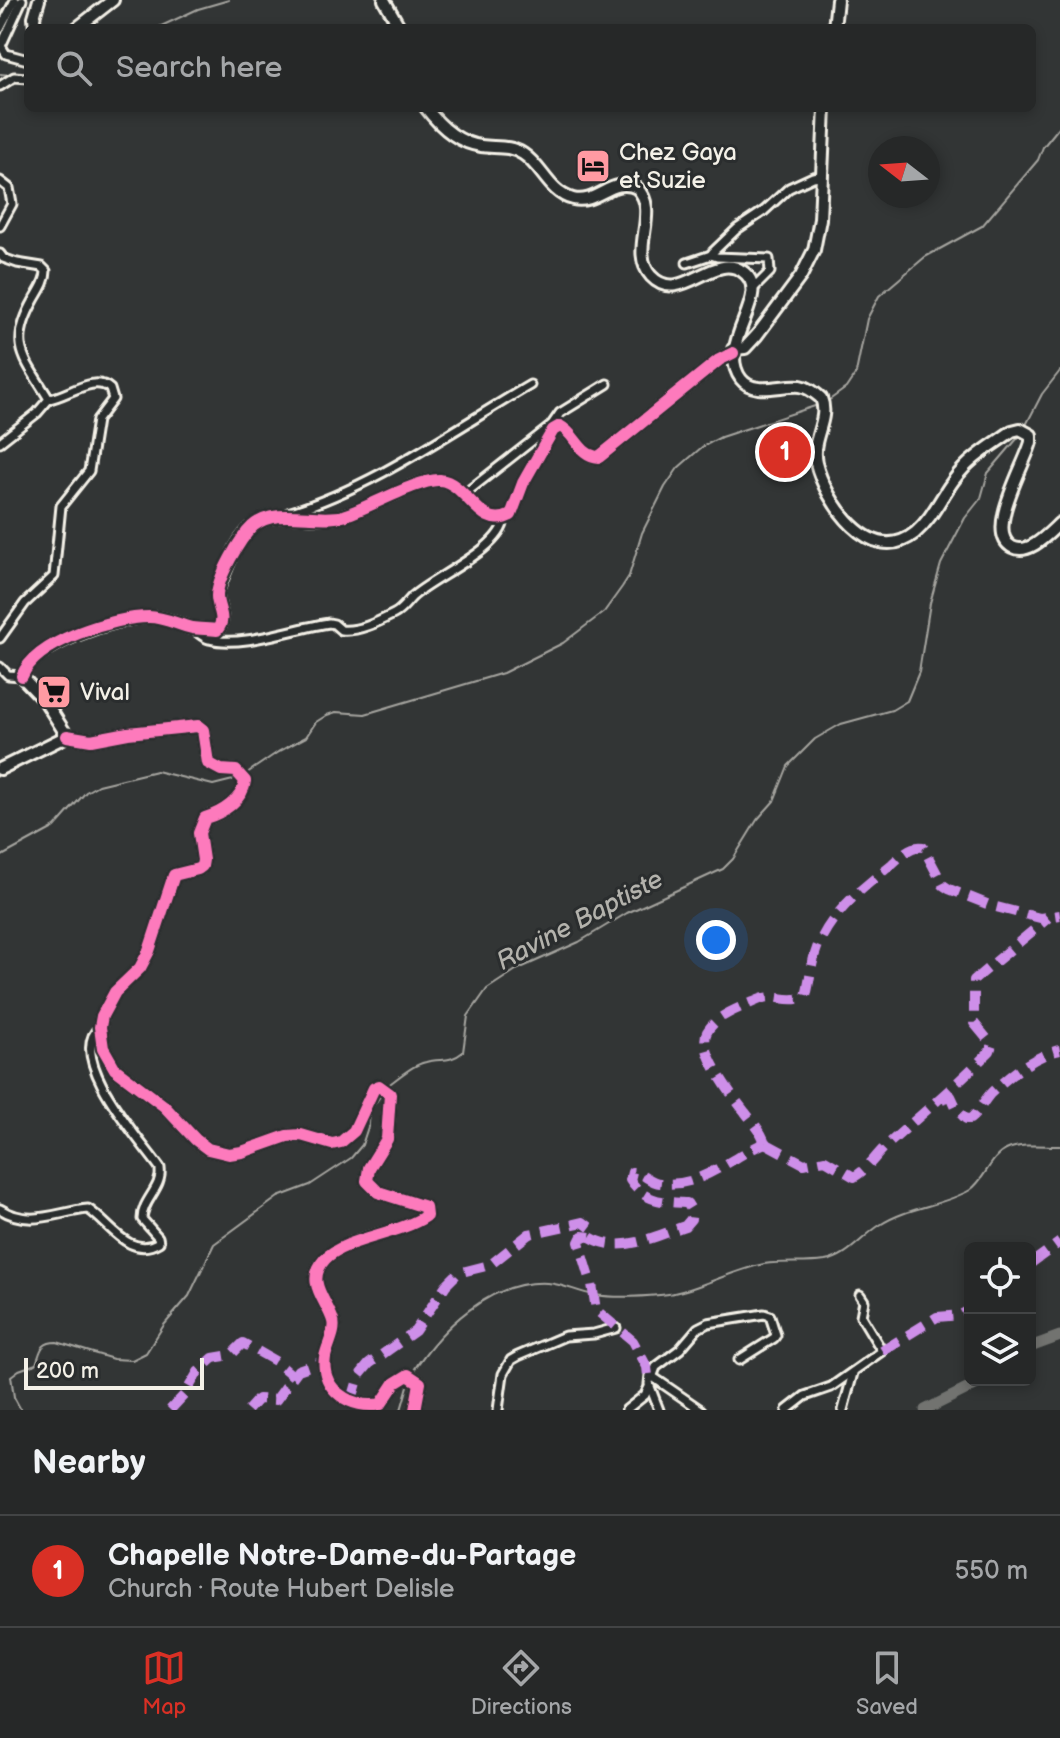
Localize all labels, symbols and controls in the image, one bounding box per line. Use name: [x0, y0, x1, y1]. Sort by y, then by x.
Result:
search box: [24, 24, 1036, 112]
icon: search: [52, 46, 96, 90]
text: Search here: [116, 50, 282, 86]
north arrow: [868, 136, 940, 208]
place label: Chez Gaya et Suzie: [619, 138, 737, 195]
hotel icon: Chez Gaya et Suzie: [574, 147, 612, 185]
pin: 1: [759, 422, 811, 482]
supermarket icon: Vival: [35, 673, 73, 711]
place label: Vival: [80, 678, 130, 707]
water label: Ravine Baptiste: [491, 864, 669, 978]
your location: [696, 920, 736, 960]
map controls: [964, 1242, 1036, 1386]
button: locate: [964, 1242, 1036, 1314]
button: layers: [964, 1314, 1036, 1386]
scale bar: [24, 1354, 204, 1390]
text: 200 m: [36, 1358, 99, 1385]
text: Nearby: [32, 1442, 146, 1483]
text: Chapelle Notre-Dame-du-Partage: [108, 1538, 576, 1574]
text: 1: [53, 1556, 63, 1587]
text: 550 m: [954, 1556, 1028, 1587]
text: Church · Route Hubert Delisle: [108, 1574, 454, 1605]
tab: Map: [142, 1646, 186, 1721]
tab: Directions: [471, 1646, 572, 1721]
tab: Saved: [856, 1646, 918, 1721]

